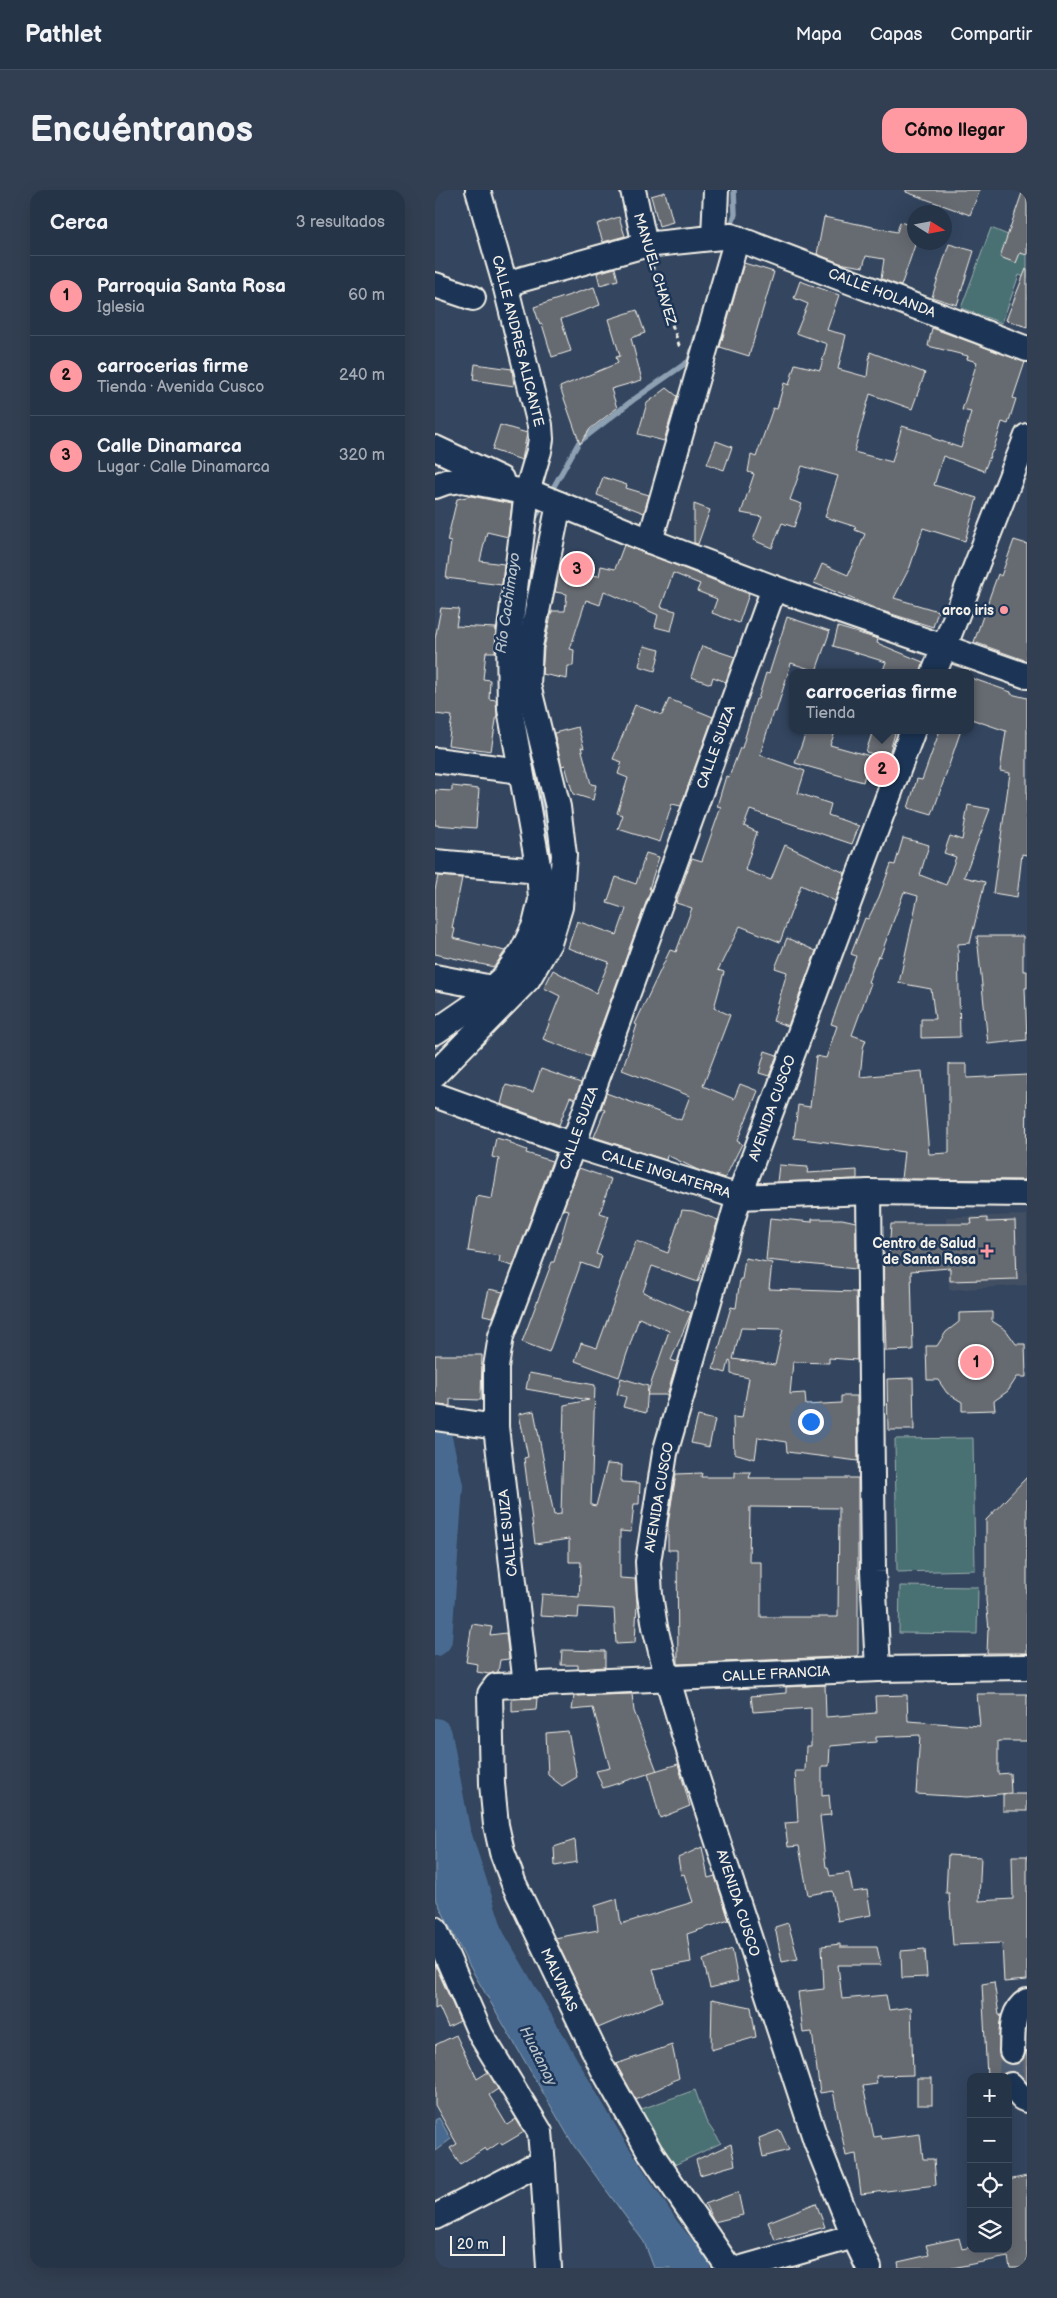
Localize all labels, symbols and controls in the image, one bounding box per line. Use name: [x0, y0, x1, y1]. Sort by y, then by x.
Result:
text: Pathlet: [25, 20, 102, 49]
text: Mapa: [796, 24, 842, 45]
text: Capas: [870, 24, 923, 45]
text: Compartir: [951, 24, 1032, 45]
button: Cómo llegar: [882, 108, 1027, 153]
text: Encuéntranos: [30, 109, 253, 152]
north arrow: [907, 205, 952, 250]
text: Cerca: [50, 210, 108, 235]
street label: MANUEL CHAVEZ: [630, 211, 680, 328]
text: 3 resultados: [296, 213, 385, 232]
street label: CALLE ANDRES ALICANTE: [488, 254, 548, 428]
street label: CALLE HOLANDA: [826, 265, 939, 322]
text: Parroquia Santa Rosa: [97, 275, 286, 298]
text: 1: [63, 286, 69, 305]
text: 60 m: [348, 286, 385, 305]
text: Iglesia: [97, 298, 145, 317]
text: carrocerias firme: [97, 355, 248, 378]
text: 2: [61, 366, 71, 385]
text: 240 m: [339, 366, 385, 385]
text: Tienda · Avenida Cusco: [97, 378, 264, 397]
text: Calle Dinamarca: [97, 435, 242, 458]
text: 3: [61, 446, 71, 465]
text: 320 m: [339, 446, 385, 465]
text: Lugar · Calle Dinamarca: [97, 458, 270, 477]
pin: 3: [561, 550, 593, 588]
water label: Río Cachimayo: [492, 551, 525, 655]
place label: arco iris: [942, 602, 994, 619]
marker: arco iris: [998, 604, 1010, 616]
popup: [789, 669, 974, 734]
text: carrocerias firme: [806, 681, 957, 704]
street label: CALLE SUIZA: [693, 703, 739, 791]
text: Tienda: [806, 704, 855, 723]
pin: 2: [866, 750, 898, 788]
street label: AVENIDA CUSCO: [745, 1052, 799, 1163]
street label: CALLE SUIZA: [556, 1084, 602, 1172]
street label: CALLE INGLATERRA: [599, 1146, 733, 1202]
place label: Centro de Salud de Santa Rosa: [872, 1235, 976, 1268]
marker: Centro de Salud de Santa Rosa: [980, 1244, 994, 1258]
pin: 1: [960, 1343, 992, 1381]
your location: [798, 1409, 824, 1435]
street label: AVENIDA CUSCO: [641, 1440, 677, 1553]
street label: CALLE SUIZA: [495, 1488, 521, 1577]
street label: CALLE FRANCIA: [722, 1663, 831, 1685]
street label: AVENIDA CUSCO: [713, 1847, 763, 1959]
street label: MALVINAS: [537, 1946, 581, 2014]
water label: Huatanay: [515, 2023, 562, 2090]
map controls: [967, 2073, 1012, 2253]
button: +: [967, 2073, 1012, 2118]
button: −: [967, 2118, 1012, 2163]
button: locate: [967, 2163, 1012, 2208]
button: layers: [967, 2208, 1012, 2253]
scale bar: [450, 2233, 505, 2256]
text: 20 m: [457, 2236, 489, 2253]

